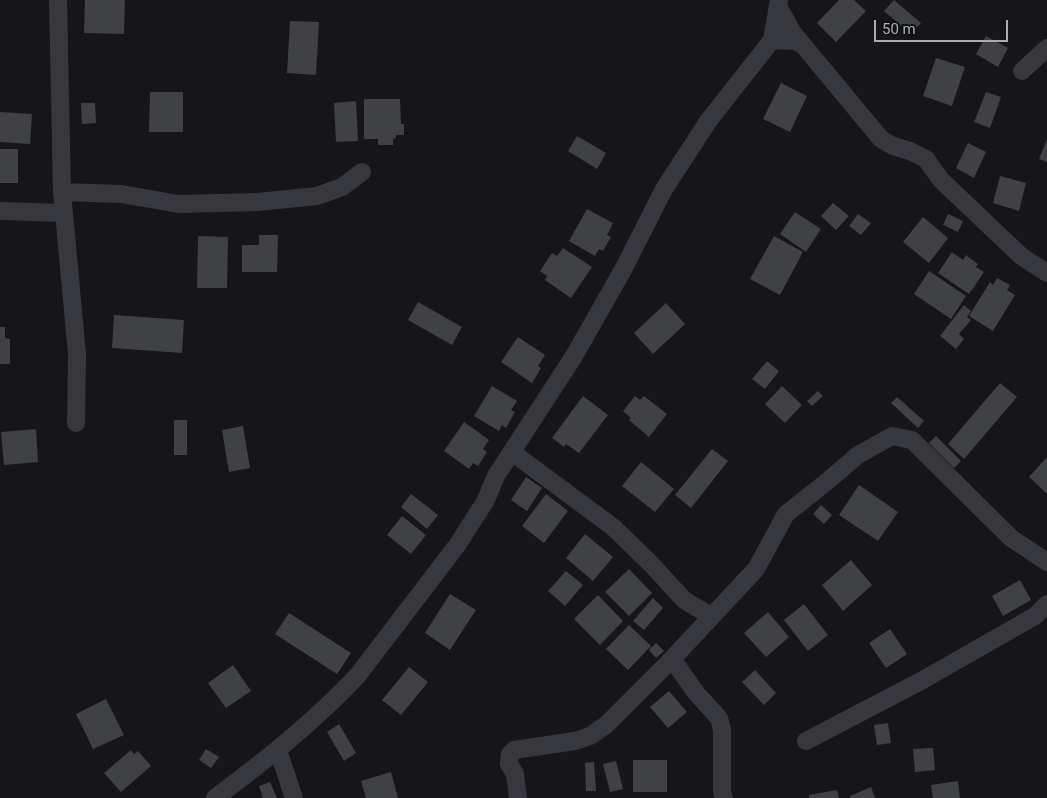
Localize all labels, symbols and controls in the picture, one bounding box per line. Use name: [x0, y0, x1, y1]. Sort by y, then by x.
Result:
scale bar: [877, 10, 1011, 42]
text: 50 m: [882, 20, 916, 38]

